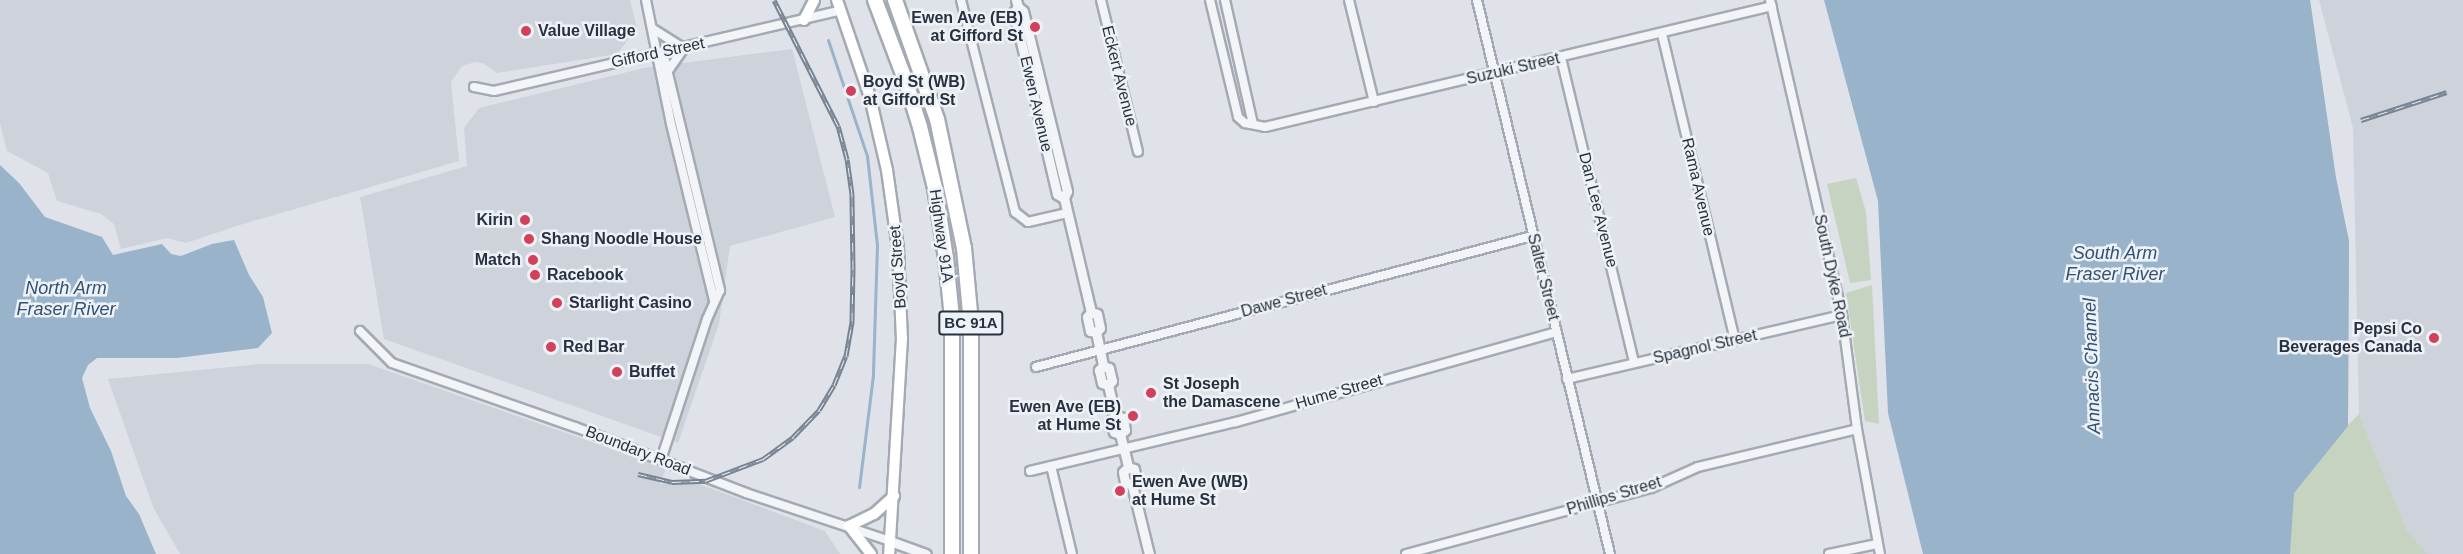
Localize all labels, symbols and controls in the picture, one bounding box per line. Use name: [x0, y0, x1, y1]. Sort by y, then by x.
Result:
place label: Ewen Ave (EB) at Gifford St: [911, 8, 1023, 46]
marker: Ewen Ave (EB) at Gifford St: [1028, 20, 1042, 34]
place label: Value Village: [538, 21, 636, 41]
street label: Eckert Avenue: [1097, 23, 1141, 129]
marker: Value Village: [519, 24, 533, 38]
street label: Gifford Street: [610, 34, 706, 72]
street label: Suzuki Street: [1464, 49, 1562, 89]
street label: Ewen Avenue: [1016, 54, 1056, 154]
place label: Boyd St (WB) at Gifford St: [863, 72, 965, 110]
marker: Boyd St (WB) at Gifford St: [844, 84, 858, 98]
street label: Rama Avenue: [1677, 136, 1719, 238]
street label: Dan Lee Avenue: [1574, 150, 1622, 270]
street label: Highway 91A: [925, 188, 957, 284]
place label: Kirin: [477, 210, 513, 230]
marker: Kirin: [518, 213, 532, 227]
street label: South Dyke Road: [1810, 213, 1854, 339]
street label: Boyd Street: [886, 225, 910, 309]
place label: Shang Noodle House: [541, 229, 702, 249]
marker: Shang Noodle House: [522, 232, 536, 246]
street label: Salter Street: [1523, 232, 1563, 322]
water label: South Arm Fraser River: [2065, 243, 2165, 286]
place label: Match: [475, 250, 521, 270]
marker: Match: [526, 253, 540, 267]
place label: Racebook: [547, 265, 623, 285]
marker: Racebook: [528, 268, 542, 282]
water label: North Arm Fraser River: [16, 278, 116, 320]
street label: Dawe Street: [1239, 280, 1329, 322]
place label: Starlight Casino: [569, 293, 692, 313]
marker: Starlight Casino: [550, 296, 564, 310]
water label: Annacis Channel: [2079, 298, 2105, 434]
road number: BC 91A: [938, 311, 1004, 335]
place label: Pepsi Co Beverages Canada: [2279, 319, 2422, 357]
street label: Spagnol Street: [1651, 326, 1759, 368]
marker: Pepsi Co Beverages Canada: [2427, 331, 2441, 345]
place label: Red Bar: [563, 337, 624, 357]
marker: Red Bar: [544, 340, 558, 354]
place label: Buffet: [629, 362, 675, 382]
marker: Buffet: [610, 365, 624, 379]
street label: Hume Street: [1293, 370, 1385, 414]
place label: St Joseph the Damascene: [1163, 374, 1280, 412]
marker: St Joseph the Damascene: [1144, 386, 1158, 400]
place label: Ewen Ave (EB) at Hume St: [1009, 397, 1121, 435]
marker: Ewen Ave (EB) at Hume St: [1126, 409, 1140, 423]
street label: Boundary Road: [583, 422, 693, 480]
place label: Ewen Ave (WB) at Hume St: [1132, 472, 1249, 510]
street label: Phillips Street: [1564, 473, 1664, 519]
marker: Ewen Ave (WB) at Hume St: [1113, 484, 1127, 498]

